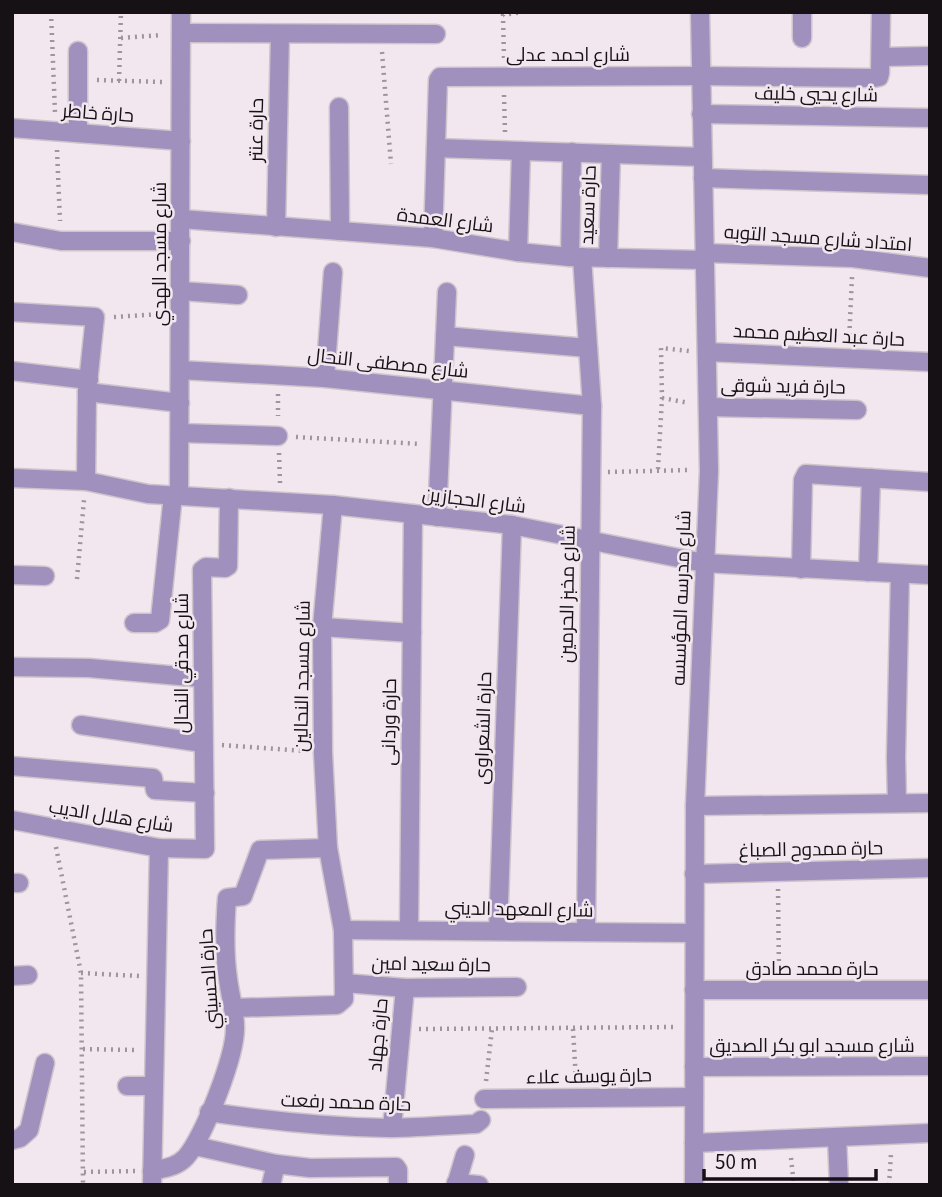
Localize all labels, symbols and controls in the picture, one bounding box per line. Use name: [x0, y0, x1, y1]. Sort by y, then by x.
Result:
street label: شارع احمد عدلى: [506, 42, 630, 69]
street label: شارع يحيي خليف: [754, 80, 878, 110]
street label: حارة خاطر: [60, 98, 135, 130]
street label: حارة عنتر: [243, 98, 271, 163]
street label: حارة سعيد: [574, 165, 604, 245]
street label: شارع مسجد الهدي: [147, 182, 174, 326]
street label: شارع العمدة: [395, 202, 495, 240]
street label: امتداد شارع مسجد التوبه: [723, 219, 913, 259]
street label: حارة عبد العظيم محمد: [732, 318, 906, 354]
street label: شارع مصطفى النحال: [306, 342, 470, 386]
street label: حارة فريد شوقى: [720, 372, 846, 402]
street label: شارع الحجازين: [421, 481, 527, 521]
street label: شارع مدرسه المؤسسه: [665, 510, 699, 686]
street label: شارع مخبز الحرمين: [553, 525, 583, 663]
street label: شارع صدقي النحال: [169, 593, 196, 733]
street label: شارع مسجد النحالين: [288, 600, 318, 752]
street label: حارة الشعراوى: [469, 671, 499, 785]
street label: حارة وردانى: [376, 678, 404, 766]
street label: شارع هلال الديب: [47, 794, 175, 840]
street label: حارة ممدوح الصباغ: [738, 835, 884, 865]
street label: شارع المعهد الديني: [444, 895, 594, 925]
street label: حارة الحسيني: [193, 928, 227, 1030]
street label: حارة سعيد امين: [371, 950, 491, 980]
street label: حارة محمد صادق: [745, 956, 879, 983]
street label: حارة جهاد: [362, 997, 396, 1073]
street label: شارع مسجد ابو بكر الصديق: [709, 1033, 915, 1060]
street label: حارة يوسف علاء: [526, 1062, 652, 1092]
street label: حارة محمد رفعت: [280, 1087, 412, 1119]
scale bar: [704, 1138, 876, 1182]
text: 50 m: [715, 1147, 757, 1177]

